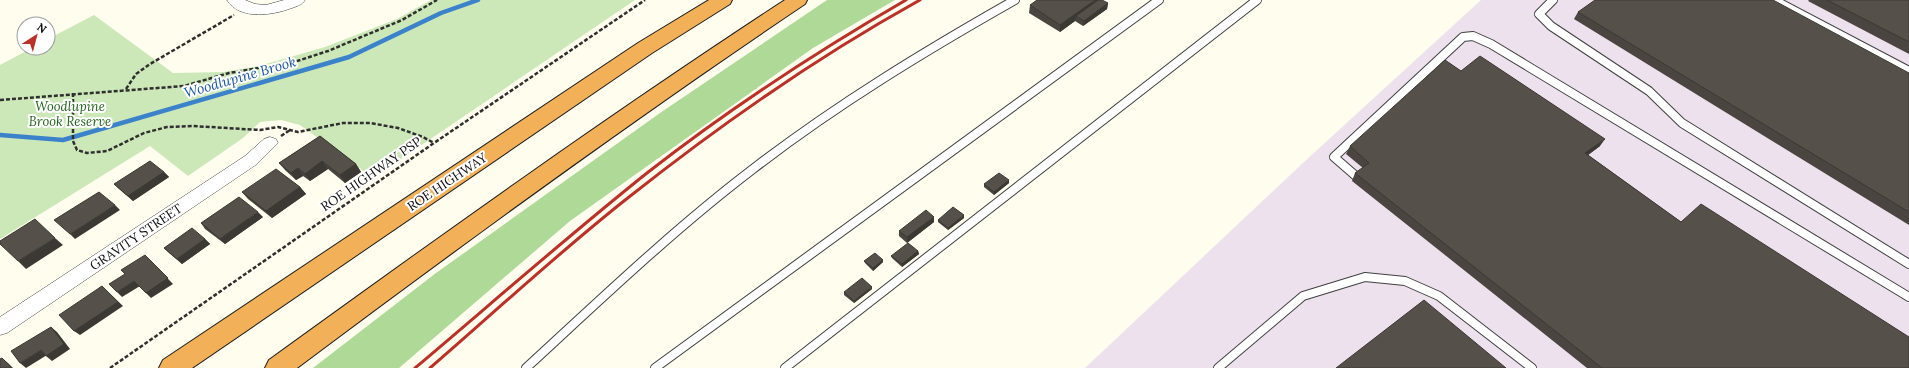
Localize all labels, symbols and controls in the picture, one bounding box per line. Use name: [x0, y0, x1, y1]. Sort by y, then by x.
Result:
north arrow: [16, 16, 56, 56]
text: N: [34, 20, 50, 36]
water label: Woodlupine Brook: [182, 52, 298, 102]
park label: Woodlupine Brook Reserve: [29, 98, 111, 130]
street label: ROE HIGHWAY PSP: [317, 133, 425, 215]
street label: ROE HIGHWAY: [404, 149, 491, 215]
street label: GRAVITY STREET: [87, 199, 186, 274]

